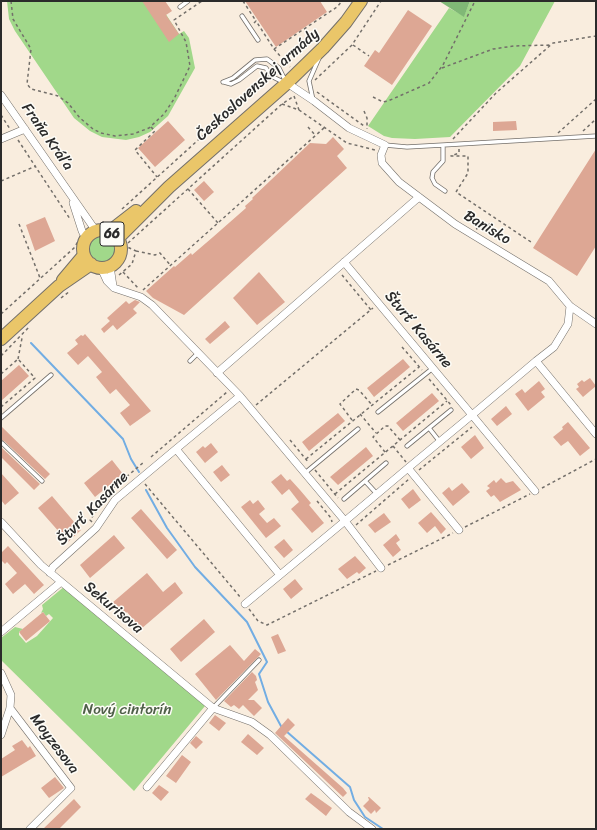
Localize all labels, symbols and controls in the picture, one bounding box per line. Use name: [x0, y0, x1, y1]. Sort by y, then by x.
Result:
street label: Československej armády: [193, 25, 323, 145]
street label: Fraňa Kráľa: [17, 100, 77, 174]
street label: Banisko: [460, 207, 514, 249]
road number: 66: [100, 222, 124, 246]
street label: Štvrť Kasárne: [380, 288, 456, 372]
street label: Štvrť Kasárne: [53, 468, 133, 550]
street label: Sekurisova: [80, 578, 146, 638]
park label: Nový cintorín: [83, 701, 171, 719]
street label: Moyzesova: [26, 710, 82, 778]

